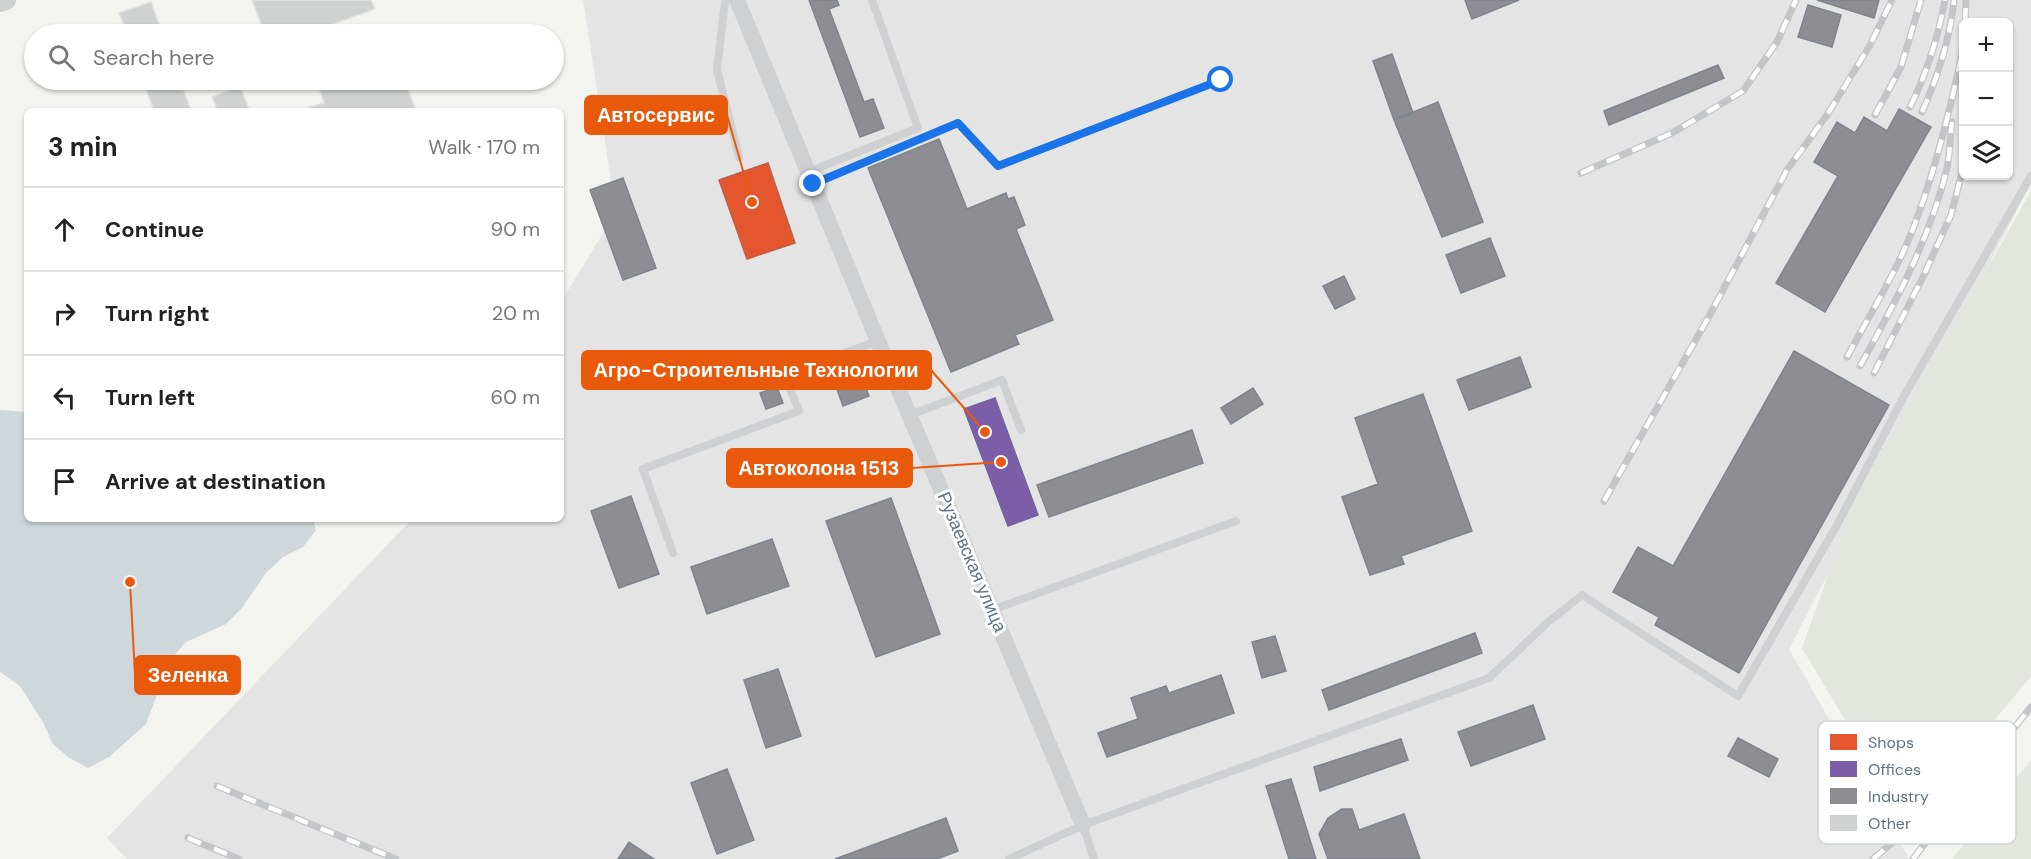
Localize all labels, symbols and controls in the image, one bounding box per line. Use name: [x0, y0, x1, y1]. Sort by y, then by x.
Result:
map controls: [1959, 18, 2013, 180]
button: +: [1959, 18, 2013, 72]
search box: [24, 24, 564, 90]
icon: search: [45, 41, 78, 74]
text: Search here: [93, 43, 214, 72]
route start: [1207, 66, 1233, 92]
button: −: [1959, 72, 2013, 126]
callout: Автосервис: [585, 96, 727, 134]
text: Автосервис: [597, 102, 715, 128]
button: layers: [1959, 126, 2013, 180]
text: 3 min: [48, 130, 117, 164]
text: Walk · 170 m: [428, 134, 540, 160]
route end: [799, 170, 825, 196]
icon: ahead: [48, 213, 81, 246]
text: Continue: [105, 215, 204, 244]
text: 90 m: [491, 216, 540, 242]
icon: right: [48, 297, 81, 330]
text: Turn right: [105, 299, 210, 328]
text: 20 m: [492, 300, 540, 326]
callout: Агро-Строительные Технологии: [582, 351, 931, 389]
text: Агро-Строительные Технологии: [593, 357, 919, 383]
icon: left: [48, 381, 81, 414]
text: Turn left: [105, 383, 195, 412]
text: 60 m: [491, 384, 540, 410]
callout: Автоколона 1513: [727, 449, 912, 487]
text: Автоколона 1513: [738, 455, 900, 481]
icon: arrive: [48, 465, 81, 498]
text: Arrive at destination: [105, 467, 326, 496]
street label: Рузаевская улица: [932, 488, 1013, 637]
callout: Зеленка: [135, 656, 240, 694]
text: Зеленка: [148, 662, 229, 688]
legend: [1818, 721, 2016, 844]
text: Shops: [1868, 732, 1914, 753]
text: Offices: [1868, 759, 1921, 780]
text: Industry: [1868, 786, 1929, 807]
text: Other: [1868, 813, 1911, 834]

